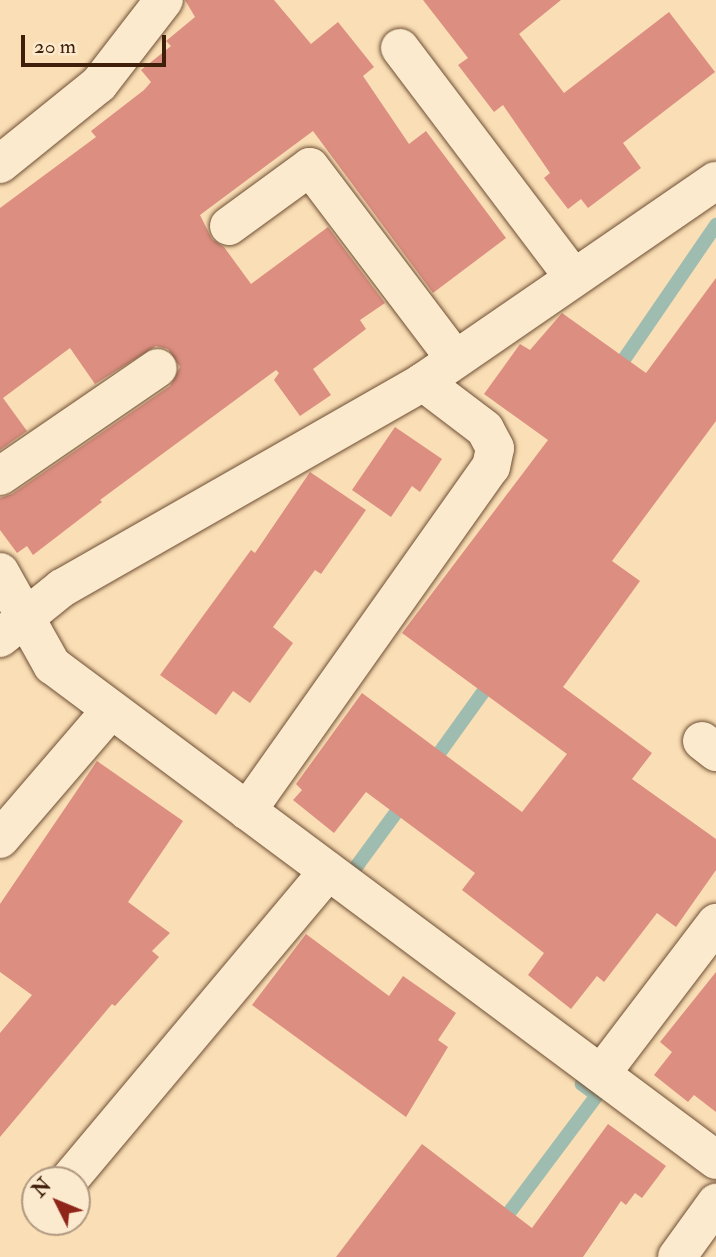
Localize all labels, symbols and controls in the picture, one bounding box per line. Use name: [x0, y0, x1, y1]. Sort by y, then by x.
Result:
scale bar: [24, 21, 170, 65]
text: 20 m: [34, 33, 76, 60]
north arrow: [21, 1166, 91, 1236]
text: N: [28, 1174, 57, 1202]

